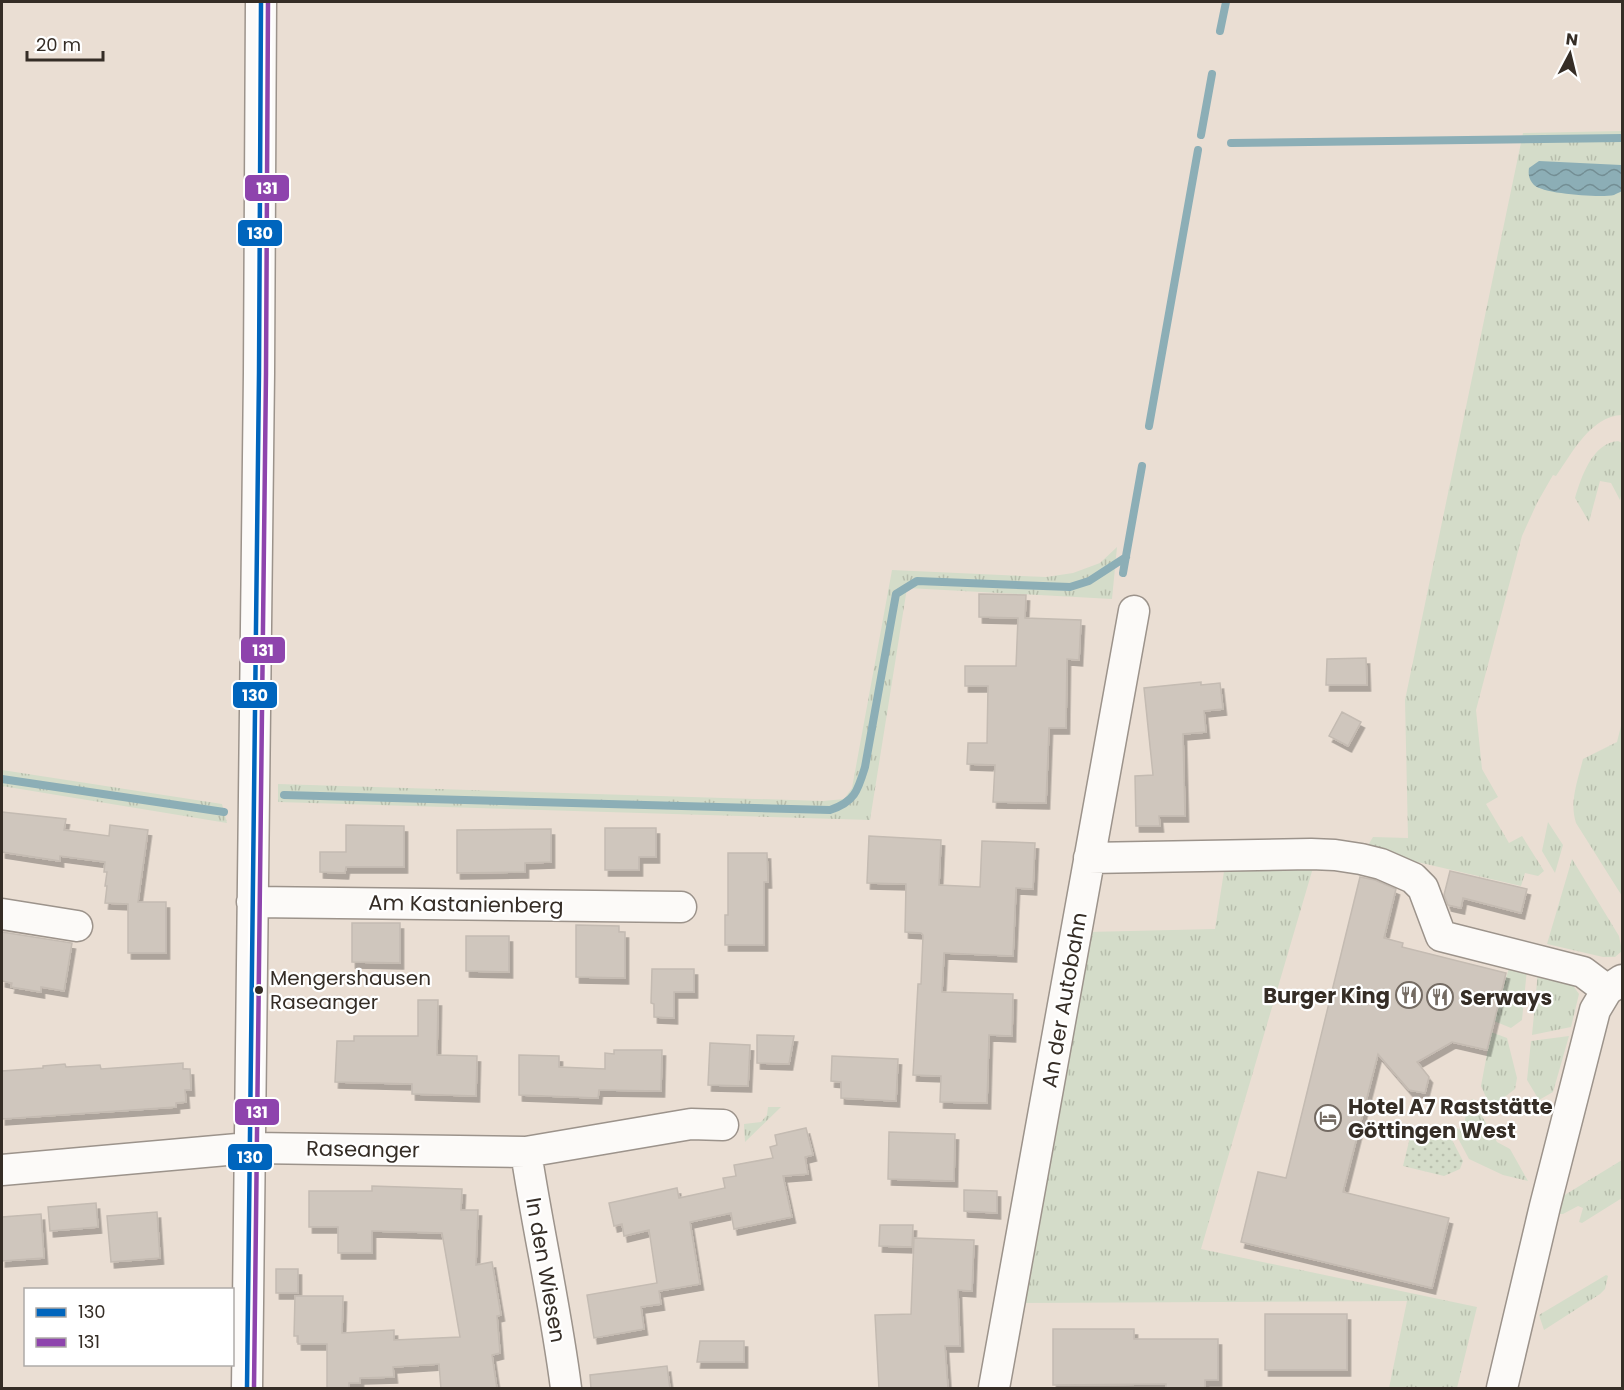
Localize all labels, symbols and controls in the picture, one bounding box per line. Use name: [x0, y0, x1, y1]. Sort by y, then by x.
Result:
scale bar: [27, 24, 104, 62]
north arrow: [1540, 24, 1600, 84]
text: N: [1564, 27, 1579, 52]
text: 20 m: [36, 32, 81, 57]
line badge: 131: [244, 174, 290, 202]
text: 131: [256, 177, 278, 200]
line badge: 130: [237, 219, 283, 247]
text: 130: [247, 222, 273, 245]
line badge: 131: [240, 636, 286, 664]
text: 131: [252, 639, 274, 662]
line badge: 130: [232, 681, 278, 709]
text: 130: [242, 684, 268, 707]
street label: Am Kastanienberg: [368, 888, 564, 920]
street label: An der Autobahn: [1034, 910, 1094, 1090]
place label: Mengershausen Raseanger: [270, 964, 431, 1016]
restaurant icon: Burger King: [1394, 980, 1424, 1010]
place label: Burger King: [1263, 981, 1390, 1010]
restaurant icon: Serways: [1425, 982, 1455, 1012]
place label: Serways: [1460, 983, 1552, 1012]
marker: Mengershausen Raseanger: [253, 984, 265, 996]
place label: Hotel A7 Raststätte Göttingen West: [1348, 1092, 1553, 1145]
line badge: 131: [234, 1098, 280, 1126]
text: 131: [246, 1101, 268, 1124]
hotel icon: Hotel A7 Raststätte Göttingen West: [1313, 1103, 1343, 1133]
street label: Raseanger: [306, 1134, 420, 1164]
line badge: 130: [227, 1143, 273, 1171]
text: 130: [237, 1146, 263, 1169]
street label: In den Wiesen: [519, 1195, 573, 1345]
legend: [24, 1288, 234, 1366]
text: 130: [78, 1299, 106, 1324]
text: 131: [78, 1329, 100, 1354]

